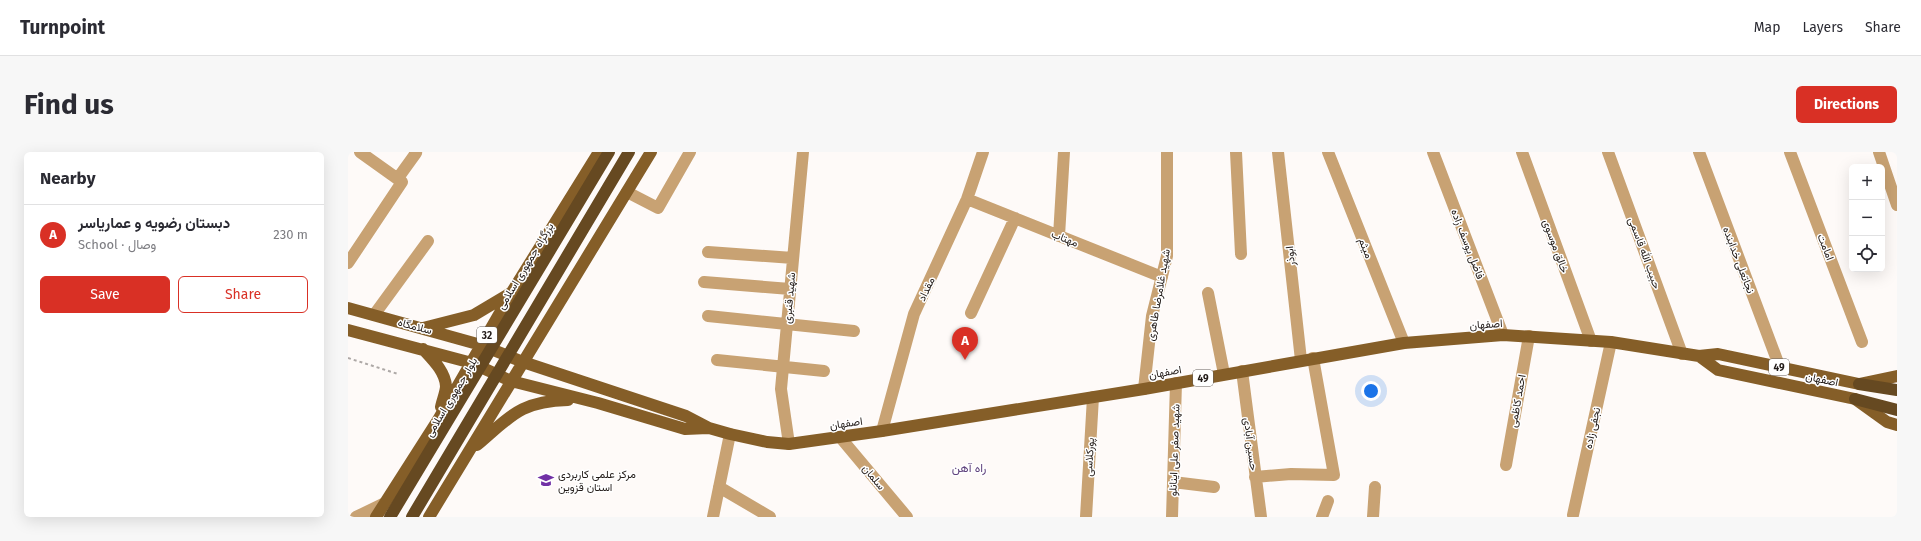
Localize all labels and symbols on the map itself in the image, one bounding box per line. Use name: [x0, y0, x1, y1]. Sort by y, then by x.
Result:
street label: فاضل یوسف زاده: [1448, 207, 1487, 281]
street label: حبیب الله قاسمی: [1626, 216, 1664, 291]
street label: خالق موسوی: [1540, 218, 1571, 275]
street label: بزرگراه جمهوری اسلامی: [494, 221, 556, 312]
street label: نجاتعلی خدابنده: [1720, 225, 1757, 295]
street label: مهتاب: [1049, 227, 1080, 250]
street label: امامت: [1815, 232, 1837, 262]
street label: میثم: [1355, 236, 1376, 261]
street label: ابوذر: [1283, 245, 1298, 267]
street label: شهید غلامرضا طاهری: [1144, 248, 1173, 342]
street label: شهید قنبری: [781, 272, 798, 324]
street label: مقداد: [915, 275, 938, 303]
street label: سلامگاه: [396, 316, 434, 337]
street label: اصفهان: [1469, 317, 1503, 332]
road number: 32: [477, 327, 497, 343]
pin: A: [952, 327, 978, 360]
street label: بلوار جمهوری اسلامی: [423, 355, 480, 439]
road number: 49: [1769, 359, 1789, 375]
street label: اصفهان: [1148, 363, 1182, 382]
road number: 49: [1193, 370, 1213, 386]
street label: اصفهان: [1804, 370, 1839, 389]
street label: احمد کاظمی: [1506, 374, 1529, 429]
your location: [1361, 381, 1381, 401]
street label: شهید صفر علی اینانلو: [1166, 403, 1183, 496]
street label: نجفی زاده: [1582, 406, 1603, 450]
street label: اصفهان: [829, 415, 863, 432]
street label: حسین آبادی: [1241, 417, 1260, 471]
street label: پورکلاسی: [1082, 437, 1098, 477]
district label: راه آهن: [952, 461, 986, 476]
street label: سلمان: [859, 462, 888, 493]
place label: مرکز علمی کاربردی استان قزوین: [558, 468, 636, 494]
school or university icon: مرکز علمی کاربردی استان قزوین: [537, 471, 555, 489]

